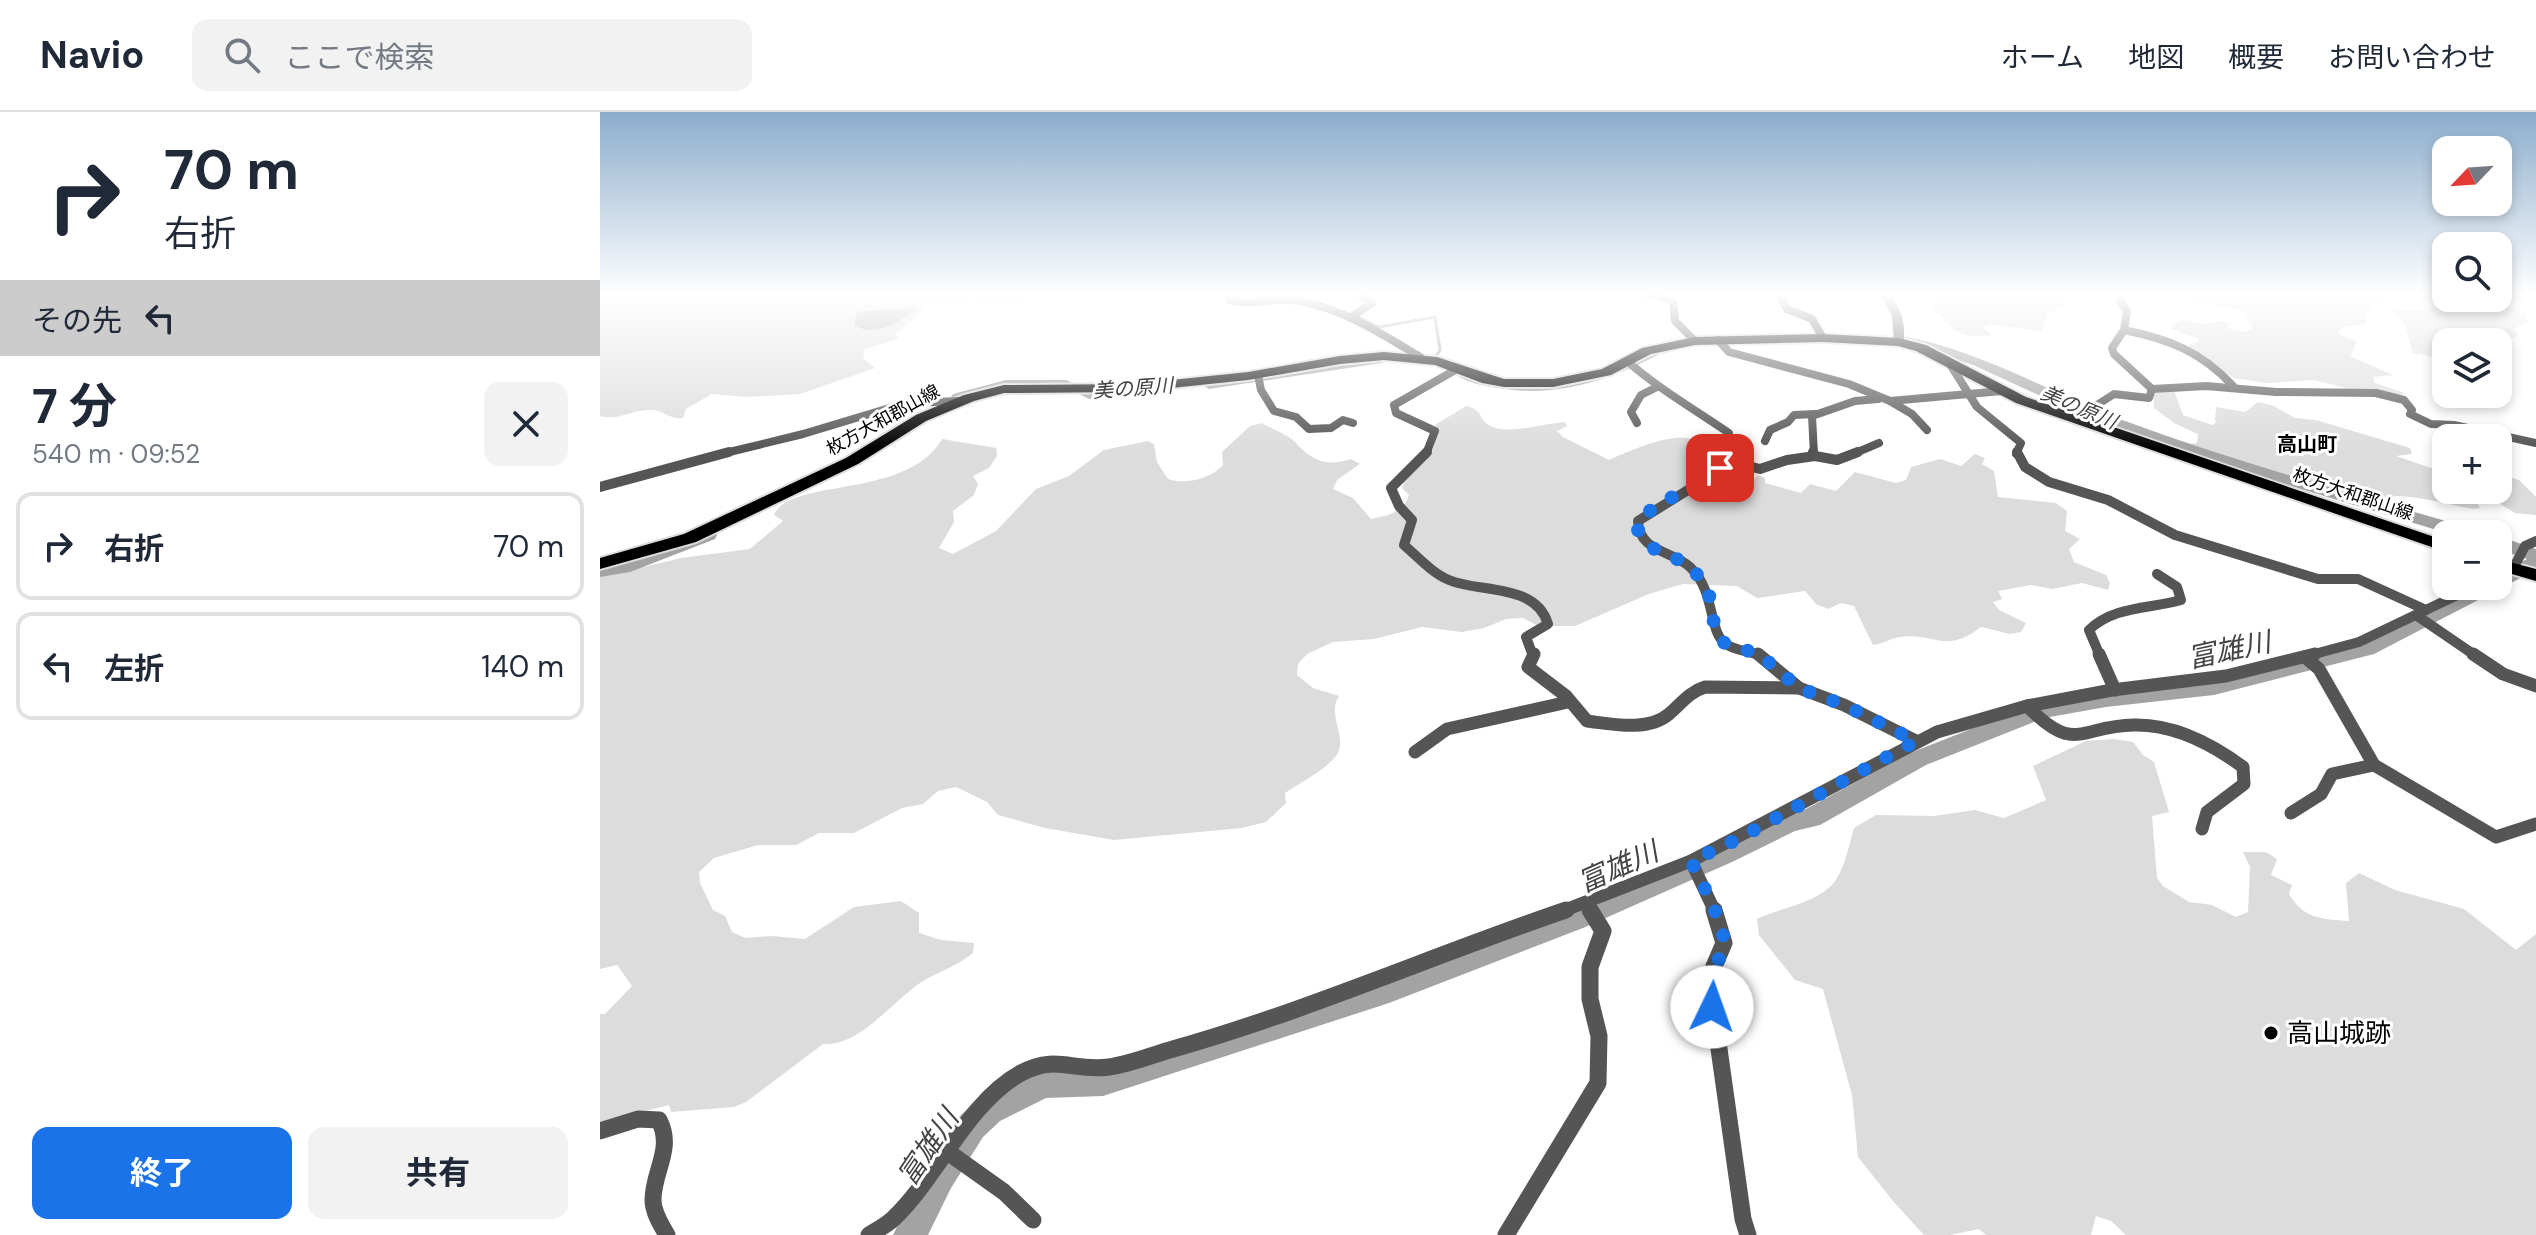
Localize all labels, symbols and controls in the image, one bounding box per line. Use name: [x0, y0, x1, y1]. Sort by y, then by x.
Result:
search box: [192, 19, 752, 91]
text: Navio: [40, 30, 144, 80]
icon: search: [220, 33, 264, 77]
text: ここで検索: [284, 38, 434, 77]
text: ホーム: [2001, 39, 2084, 76]
text: 地図: [2128, 39, 2184, 76]
text: 概要: [2228, 39, 2284, 76]
text: お問い合わせ: [2328, 39, 2496, 76]
text: 70 m: [164, 133, 299, 206]
north arrow: [2432, 136, 2512, 216]
map controls: [2432, 136, 2512, 600]
icon: right: [32, 144, 136, 248]
text: 右折: [164, 210, 236, 257]
button: search: [2432, 232, 2512, 312]
icon: left: [138, 296, 182, 340]
text: その先: [32, 301, 122, 340]
button: layers: [2432, 328, 2512, 408]
water label: 美の原川: [1092, 372, 1176, 404]
text: 7 分: [32, 375, 117, 438]
street label: 枚方大和郡山線: [822, 379, 944, 461]
water label: 美の原川: [2037, 379, 2123, 435]
button: close: [484, 382, 568, 466]
button: +: [2432, 424, 2512, 504]
district label: 高山町: [2277, 431, 2337, 457]
pin: [1686, 434, 1754, 502]
text: 540 m · 09:52: [32, 437, 200, 471]
icon: arrive: [1698, 446, 1742, 490]
street label: 枚方大和郡山線: [2290, 462, 2416, 526]
button: −: [2432, 520, 2512, 600]
icon: right: [36, 524, 80, 568]
text: 70 m: [493, 527, 564, 566]
text: 右折: [104, 529, 164, 568]
water label: 富雄川: [2184, 623, 2277, 677]
icon: left: [36, 644, 80, 688]
text: 140 m: [481, 647, 564, 686]
text: 左折: [104, 649, 164, 688]
water label: 富雄川: [1572, 832, 1667, 901]
position arrow: [1670, 965, 1754, 1049]
place label: 高山城跡: [2287, 1016, 2391, 1050]
marker: 高山城跡: [2262, 1024, 2280, 1042]
water label: 富雄川: [889, 1099, 968, 1192]
button: 終了: [32, 1127, 292, 1219]
button: 共有: [308, 1127, 568, 1219]

